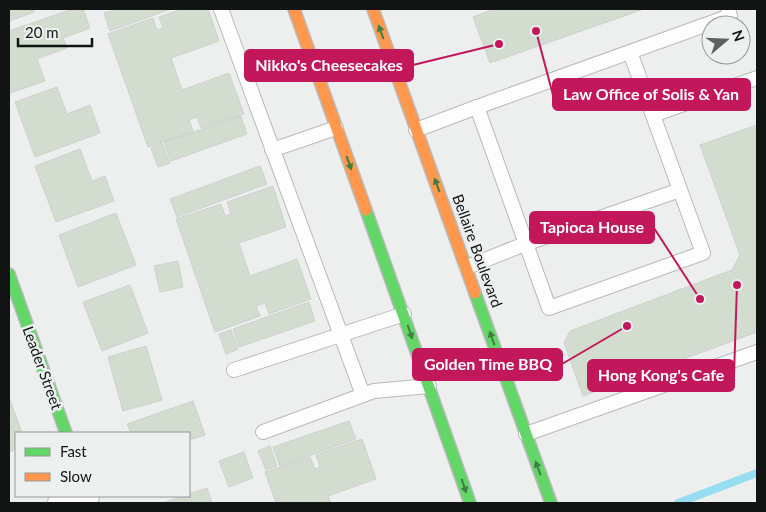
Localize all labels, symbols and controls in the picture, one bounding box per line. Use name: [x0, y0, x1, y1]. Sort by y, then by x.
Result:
scale bar: [18, 15, 91, 47]
north arrow: [701, 15, 751, 65]
text: 20 m: [25, 23, 59, 41]
one-way arrow: [377, 25, 384, 40]
text: N: [729, 28, 749, 43]
callout: Nikko's Cheesecakes: [245, 50, 413, 81]
text: Nikko's Cheesecakes: [255, 55, 403, 74]
callout: Law Office of Solis & Yan: [553, 79, 750, 110]
text: Law Office of Solis & Yan: [563, 84, 739, 103]
one-way arrow: [345, 156, 353, 171]
one-way arrow: [433, 177, 441, 192]
street label: Bellaire Boulevard: [449, 192, 507, 310]
callout: Tapioca House: [530, 212, 654, 243]
text: Tapioca House: [540, 217, 644, 236]
street label: Leader Street: [20, 324, 67, 412]
one-way arrow: [407, 325, 414, 340]
one-way arrow: [488, 330, 496, 345]
callout: Golden Time BBQ: [413, 349, 562, 380]
text: Golden Time BBQ: [424, 354, 552, 373]
callout: Hong Kong's Cafe: [588, 360, 734, 391]
text: Hong Kong's Cafe: [598, 365, 725, 384]
legend: [15, 432, 190, 497]
text: Fast: [60, 442, 87, 460]
one-way arrow: [534, 461, 541, 476]
text: Slow: [60, 467, 92, 485]
one-way arrow: [460, 479, 468, 494]

